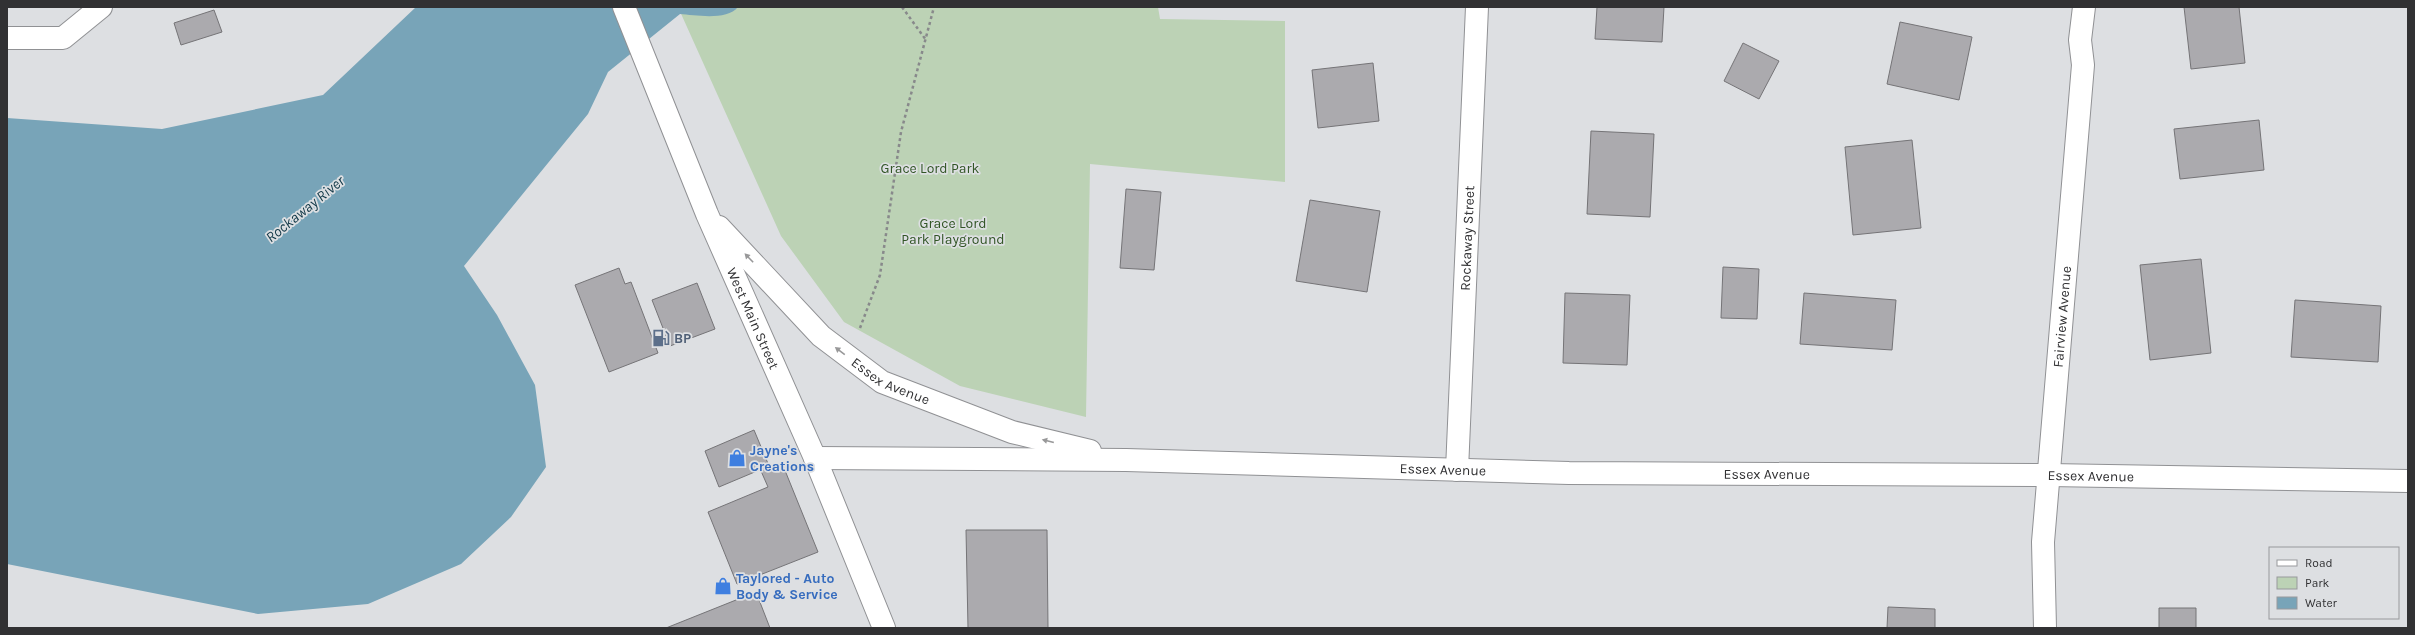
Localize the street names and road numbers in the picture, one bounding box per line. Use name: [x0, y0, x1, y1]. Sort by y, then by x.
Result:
street label: Rockaway Street: [1457, 185, 1478, 291]
street label: West Main Street: [723, 265, 783, 372]
street label: Fairview Avenue: [2050, 265, 2075, 368]
street label: Essex Avenue: [848, 354, 932, 409]
street label: Essex Avenue: [1399, 460, 1486, 480]
street label: Essex Avenue: [1724, 466, 1810, 483]
street label: Essex Avenue: [2047, 467, 2134, 485]

